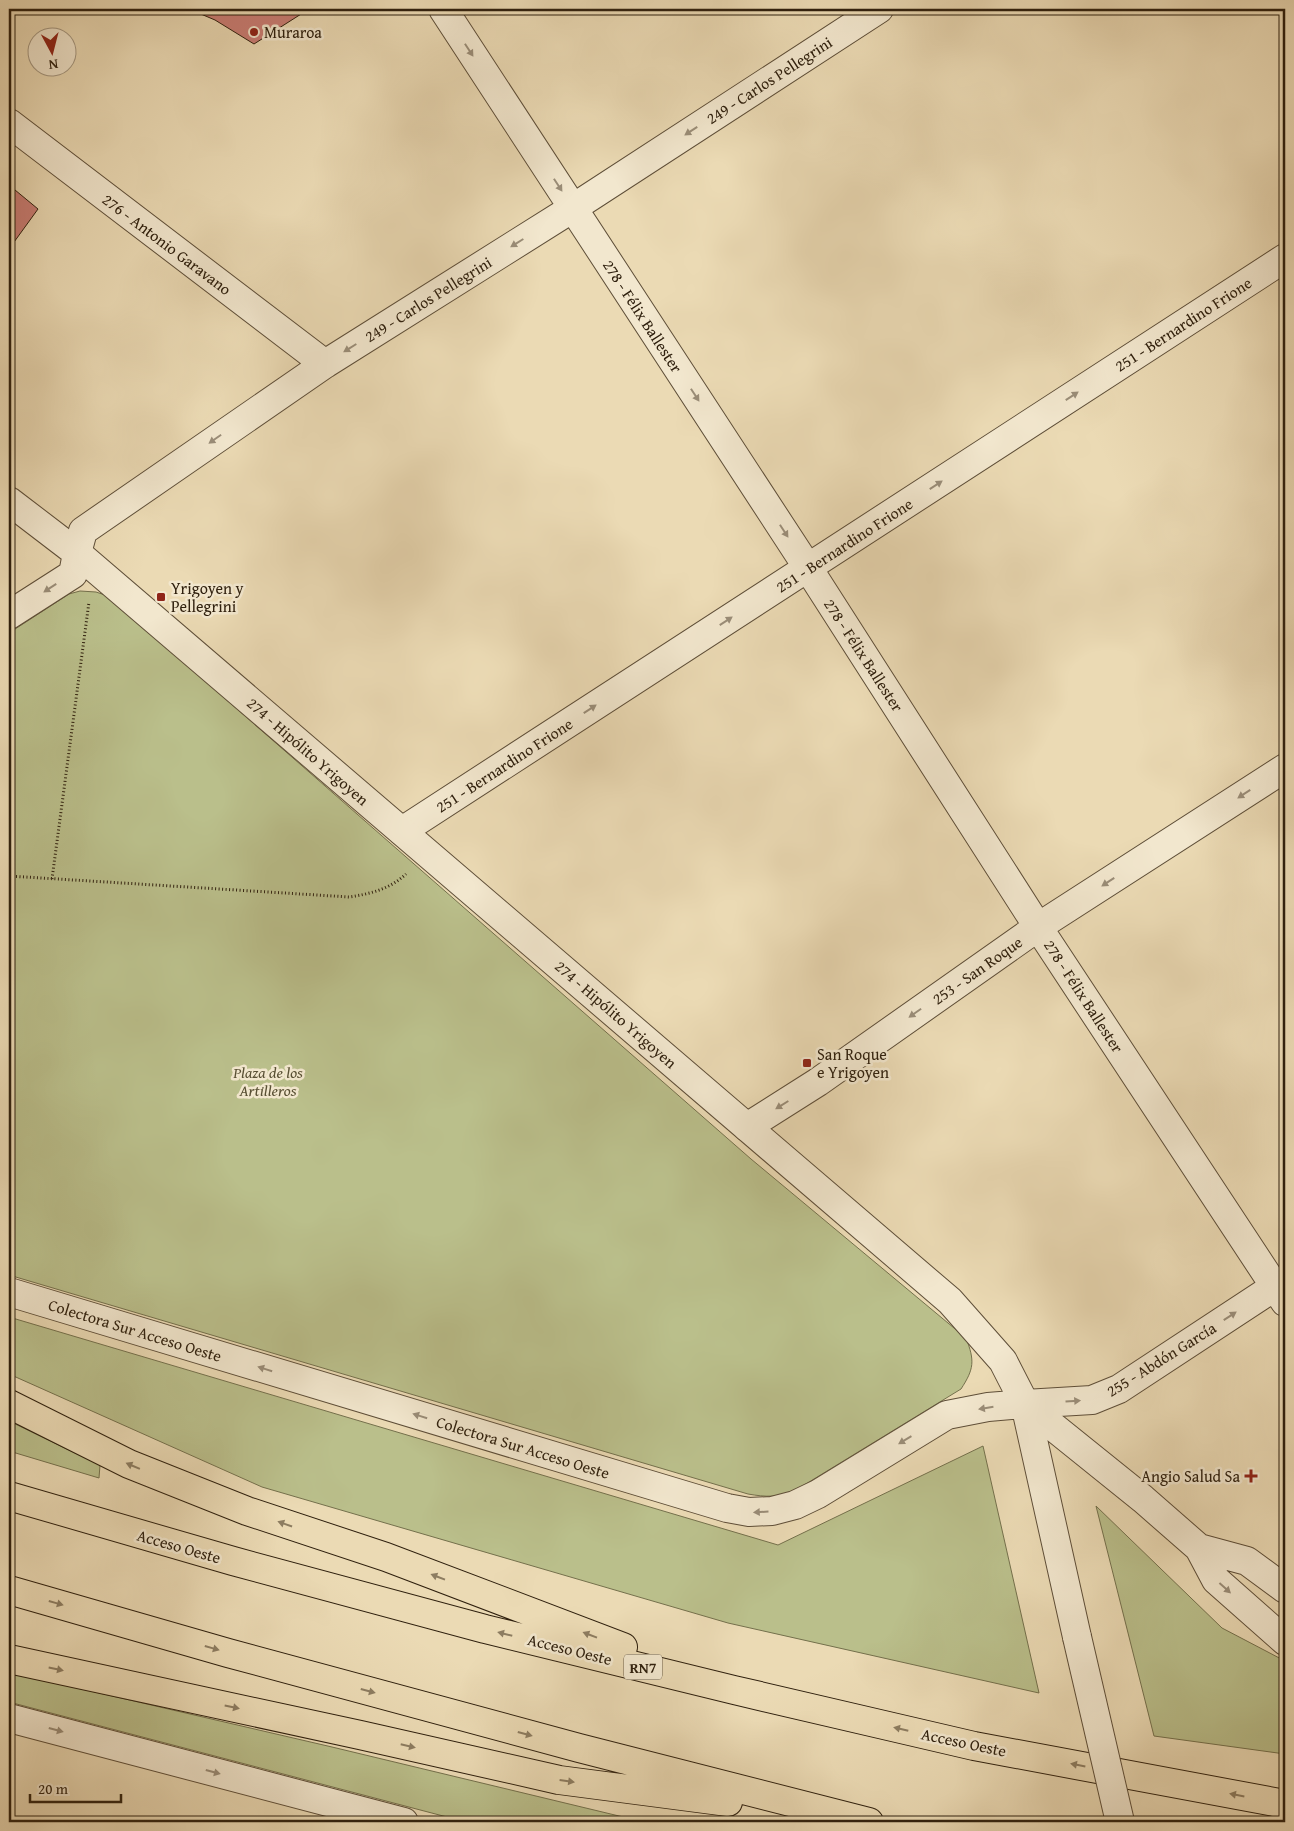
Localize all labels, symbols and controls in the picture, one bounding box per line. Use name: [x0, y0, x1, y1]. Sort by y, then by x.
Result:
place label: Muraroa: [264, 20, 322, 44]
marker: Muraroa: [248, 26, 260, 38]
north arrow: [28, 28, 78, 78]
street label: 249 - Carlos Pellegrini: [701, 30, 837, 130]
one-way arrow: [464, 43, 474, 56]
text: N: [47, 54, 59, 75]
one-way arrow: [684, 126, 698, 136]
one-way arrow: [554, 179, 563, 192]
street label: 276 - Antonio Garavano: [97, 187, 237, 301]
one-way arrow: [510, 238, 523, 248]
street label: 249 - Carlos Pellegrini: [360, 250, 497, 348]
street label: 278 - Félix Ballester: [597, 255, 689, 378]
street label: 251 - Bernardino Frione: [1110, 271, 1256, 377]
one-way arrow: [343, 343, 356, 353]
one-way arrow: [690, 388, 700, 401]
one-way arrow: [1065, 392, 1079, 401]
one-way arrow: [208, 434, 222, 444]
one-way arrow: [929, 480, 943, 490]
street label: 251 - Bernardino Frione: [771, 492, 917, 598]
one-way arrow: [779, 524, 789, 537]
place label: Yrigoyen y Pellegrini: [171, 576, 243, 618]
one-way arrow: [43, 583, 57, 593]
marker: Yrigoyen y Pellegrini: [155, 591, 167, 603]
street label: 278 - Félix Ballester: [818, 594, 910, 717]
one-way arrow: [720, 616, 733, 626]
street label: 274 - Hipólito Yrigoyen: [242, 691, 374, 811]
one-way arrow: [583, 705, 596, 714]
street label: 251 - Bernardino Frione: [431, 712, 577, 818]
one-way arrow: [1238, 790, 1251, 799]
one-way arrow: [1101, 877, 1114, 887]
street label: 253 - San Roque: [927, 930, 1027, 1010]
street label: 278 - Félix Ballester: [1038, 935, 1130, 1058]
street label: 274 - Hipólito Yrigoyen: [550, 954, 682, 1074]
one-way arrow: [909, 1008, 922, 1018]
place label: San Roque e Yrigoyen: [817, 1042, 889, 1084]
marker: San Roque e Yrigoyen: [801, 1057, 813, 1069]
park label: Plaza de los Artilleros: [232, 1060, 303, 1102]
one-way arrow: [775, 1101, 788, 1110]
street label: Colectora Sur Acceso Oeste: [45, 1292, 225, 1368]
one-way arrow: [1223, 1312, 1236, 1321]
street label: 255 - Abdón García: [1101, 1315, 1221, 1402]
one-way arrow: [257, 1365, 272, 1372]
one-way arrow: [1066, 1396, 1082, 1404]
one-way arrow: [977, 1404, 993, 1412]
street label: Colectora Sur Acceso Oeste: [433, 1409, 613, 1485]
one-way arrow: [413, 1411, 428, 1419]
one-way arrow: [899, 1436, 912, 1445]
one-way arrow: [126, 1461, 140, 1469]
place label: Angio Salud Sa: [1141, 1464, 1240, 1488]
marker: Angio Salud Sa: [1244, 1469, 1258, 1483]
one-way arrow: [753, 1508, 769, 1516]
one-way arrow: [277, 1519, 292, 1527]
street label: Acceso Oeste: [134, 1523, 224, 1569]
one-way arrow: [430, 1573, 445, 1581]
one-way arrow: [1219, 1582, 1231, 1594]
one-way arrow: [48, 1600, 63, 1608]
street label: Acceso Oeste: [525, 1627, 615, 1671]
one-way arrow: [498, 1630, 513, 1638]
one-way arrow: [582, 1631, 597, 1639]
one-way arrow: [204, 1645, 219, 1653]
road number: RN7: [624, 1654, 662, 1680]
one-way arrow: [49, 1665, 64, 1673]
one-way arrow: [361, 1687, 376, 1695]
one-way arrow: [225, 1703, 240, 1711]
street label: Acceso Oeste: [919, 1721, 1009, 1763]
one-way arrow: [894, 1725, 909, 1733]
one-way arrow: [48, 1726, 63, 1734]
one-way arrow: [518, 1730, 533, 1738]
one-way arrow: [401, 1742, 417, 1750]
one-way arrow: [1070, 1761, 1085, 1769]
one-way arrow: [205, 1768, 220, 1776]
scale bar: [30, 1771, 121, 1803]
one-way arrow: [559, 1777, 575, 1785]
text: 20 m: [38, 1778, 69, 1799]
one-way arrow: [1230, 1791, 1245, 1799]

